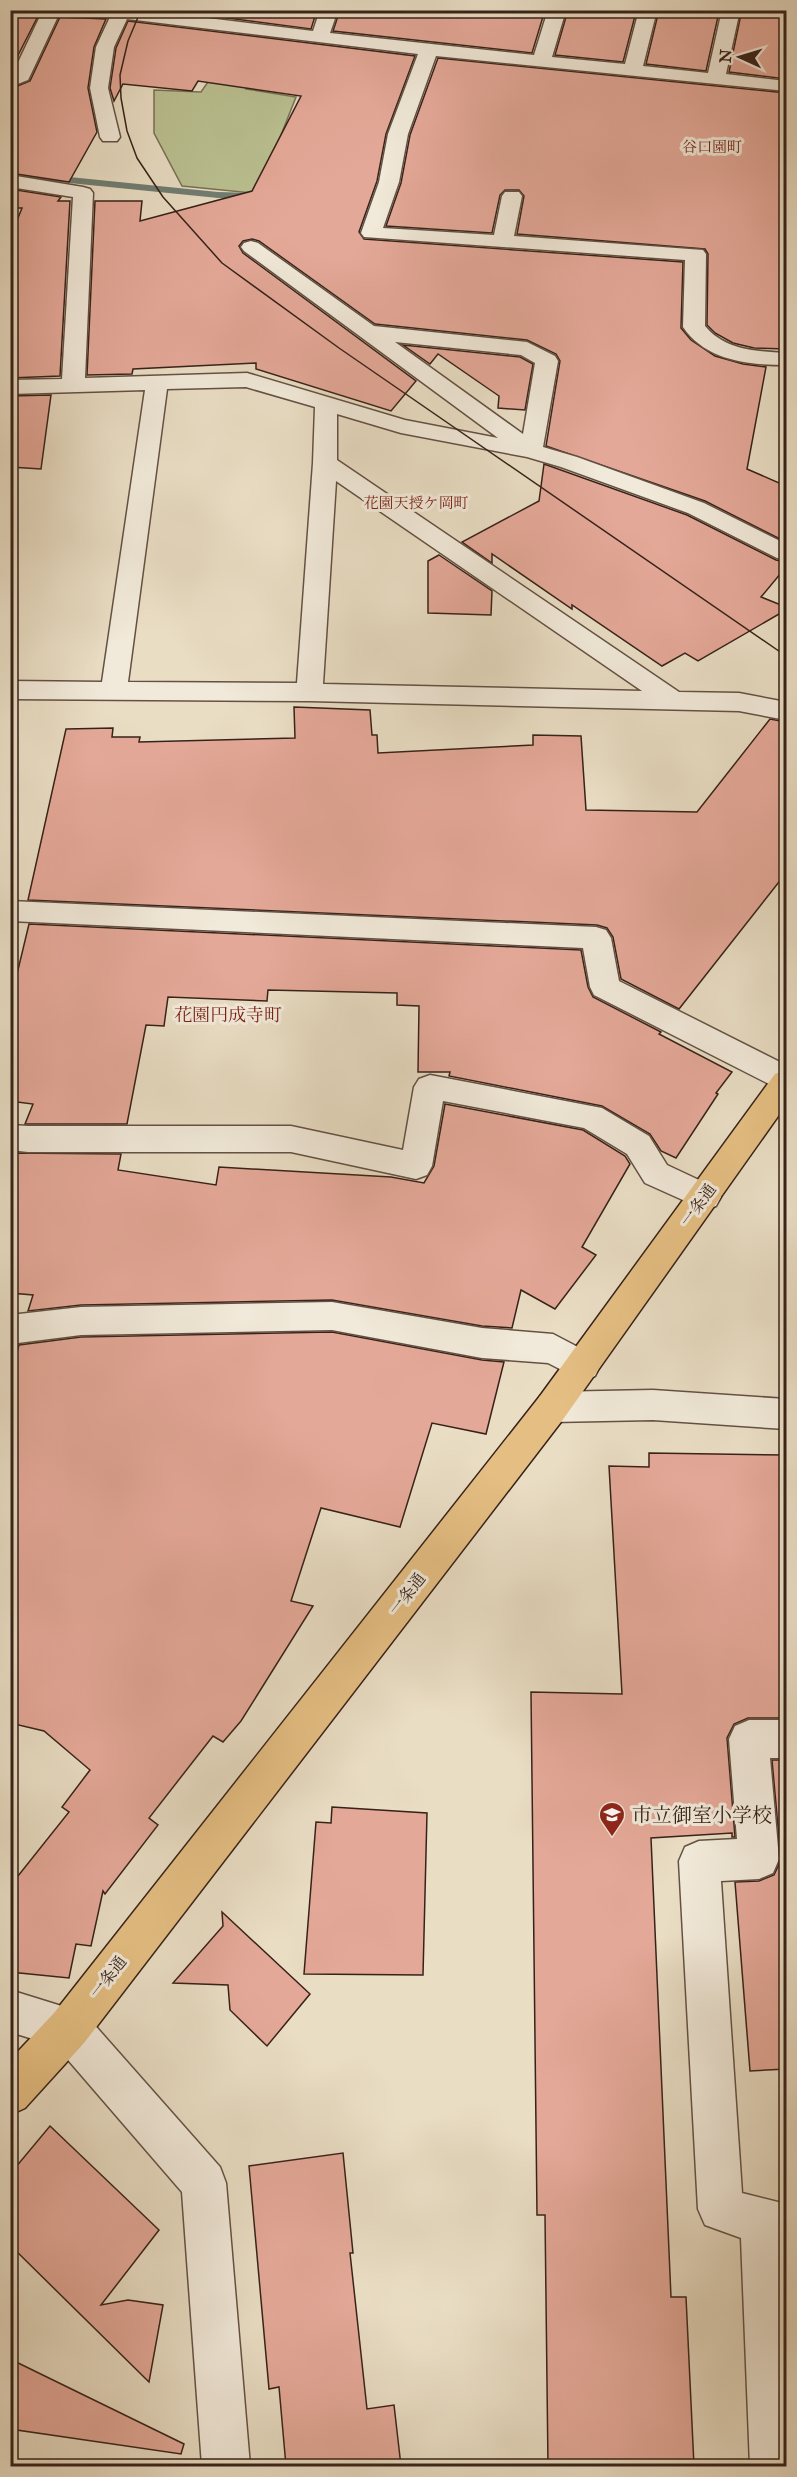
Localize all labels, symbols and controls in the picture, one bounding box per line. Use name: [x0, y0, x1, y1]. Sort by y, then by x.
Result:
north arrow: [710, 27, 770, 87]
text: N: [716, 48, 736, 63]
district label: 谷口園町: [682, 138, 742, 156]
district label: 花園天授ケ岡町: [363, 494, 469, 512]
district label: 花園円成寺町: [174, 1004, 282, 1026]
street label: 一条通: [676, 1180, 720, 1230]
street label: 一条通: [385, 1569, 429, 1619]
school or university icon: 市立御室小学校: [597, 1800, 627, 1838]
place label: 市立御室小学校: [632, 1803, 772, 1827]
street label: 一条通: [86, 1952, 130, 2002]

